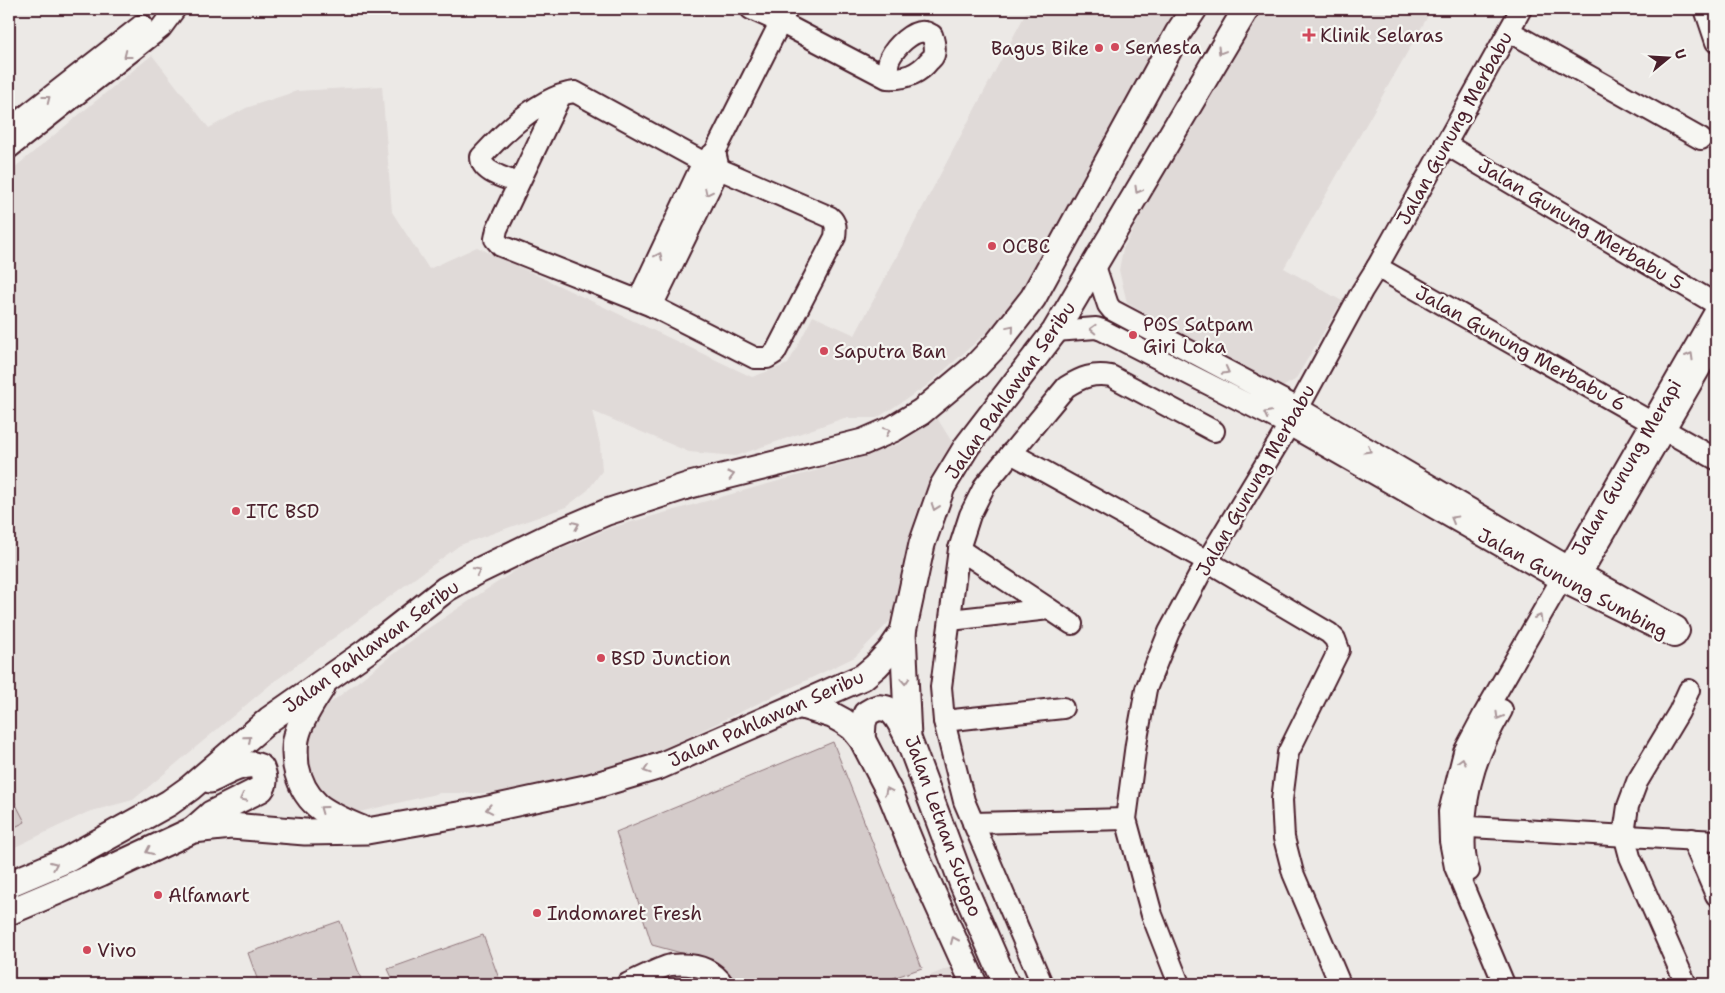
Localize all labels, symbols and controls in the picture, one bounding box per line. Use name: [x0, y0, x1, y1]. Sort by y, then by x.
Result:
place label: Klinik Selaras: [1320, 23, 1444, 48]
street label: Jalan Gunung Merbabu: [1391, 27, 1518, 230]
marker: Klinik Selaras: [1302, 28, 1316, 42]
north arrow: [1642, 32, 1692, 82]
place label: Semesta: [1125, 35, 1201, 60]
place label: Bagus Bike: [991, 36, 1089, 61]
marker: Semesta: [1109, 41, 1121, 53]
marker: Bagus Bike: [1093, 42, 1105, 54]
one-way arrow: [1218, 45, 1228, 54]
text: U: [1670, 47, 1690, 61]
one-way arrow: [124, 49, 133, 57]
one-way arrow: [41, 96, 50, 104]
street label: Jalan Gunung Merbabu 5: [1473, 153, 1688, 296]
one-way arrow: [1135, 185, 1145, 194]
one-way arrow: [704, 187, 714, 196]
place label: OCBC: [1002, 234, 1050, 259]
marker: OCBC: [986, 240, 998, 252]
one-way arrow: [653, 252, 663, 261]
street label: Jalan Gunung Merbabu 6: [1411, 280, 1631, 417]
street label: Jalan Pahlawan Seribu: [939, 296, 1081, 484]
place label: POS Satpam Giri Loka: [1143, 312, 1253, 359]
one-way arrow: [1089, 324, 1097, 335]
one-way arrow: [1005, 325, 1013, 334]
marker: POS Satpam Giri Loka: [1127, 329, 1139, 341]
place label: Saputra Ban: [834, 339, 946, 364]
marker: Saputra Ban: [818, 345, 830, 357]
one-way arrow: [1683, 352, 1693, 361]
one-way arrow: [1221, 365, 1230, 375]
street label: Jalan Gunung Merapi: [1566, 375, 1687, 560]
street label: Jalan Gunung Merbabu: [1190, 380, 1321, 581]
one-way arrow: [1263, 410, 1272, 420]
one-way arrow: [882, 427, 891, 438]
one-way arrow: [1363, 443, 1372, 453]
one-way arrow: [726, 471, 734, 481]
place label: ITC BSD: [246, 499, 319, 524]
one-way arrow: [931, 503, 941, 511]
marker: ITC BSD: [230, 505, 242, 517]
one-way arrow: [1451, 516, 1460, 526]
one-way arrow: [571, 521, 580, 532]
street label: Jalan Gunung Sumbing: [1473, 523, 1672, 644]
one-way arrow: [472, 567, 481, 577]
street label: Jalan Pahlawan Seribu: [278, 574, 464, 719]
one-way arrow: [1533, 615, 1543, 624]
place label: BSD Junction: [611, 646, 731, 671]
marker: BSD Junction: [595, 652, 607, 664]
street label: Jalan Pahlawan Seribu: [664, 664, 868, 773]
one-way arrow: [900, 677, 911, 685]
one-way arrow: [1495, 711, 1505, 720]
street label: Jalan Letnan Sutopo: [899, 732, 988, 920]
one-way arrow: [242, 736, 251, 745]
one-way arrow: [1456, 756, 1467, 765]
one-way arrow: [643, 765, 651, 775]
one-way arrow: [884, 787, 894, 796]
one-way arrow: [240, 792, 249, 802]
one-way arrow: [485, 803, 493, 814]
one-way arrow: [319, 806, 329, 815]
one-way arrow: [145, 844, 154, 855]
one-way arrow: [49, 860, 58, 871]
place label: Alfamart: [168, 883, 250, 908]
marker: Alfamart: [152, 889, 164, 901]
place label: Indomaret Fresh: [547, 901, 702, 926]
marker: Indomaret Fresh: [531, 907, 543, 919]
one-way arrow: [949, 936, 960, 945]
place label: Vivo: [97, 938, 137, 963]
marker: Vivo: [81, 944, 93, 956]

